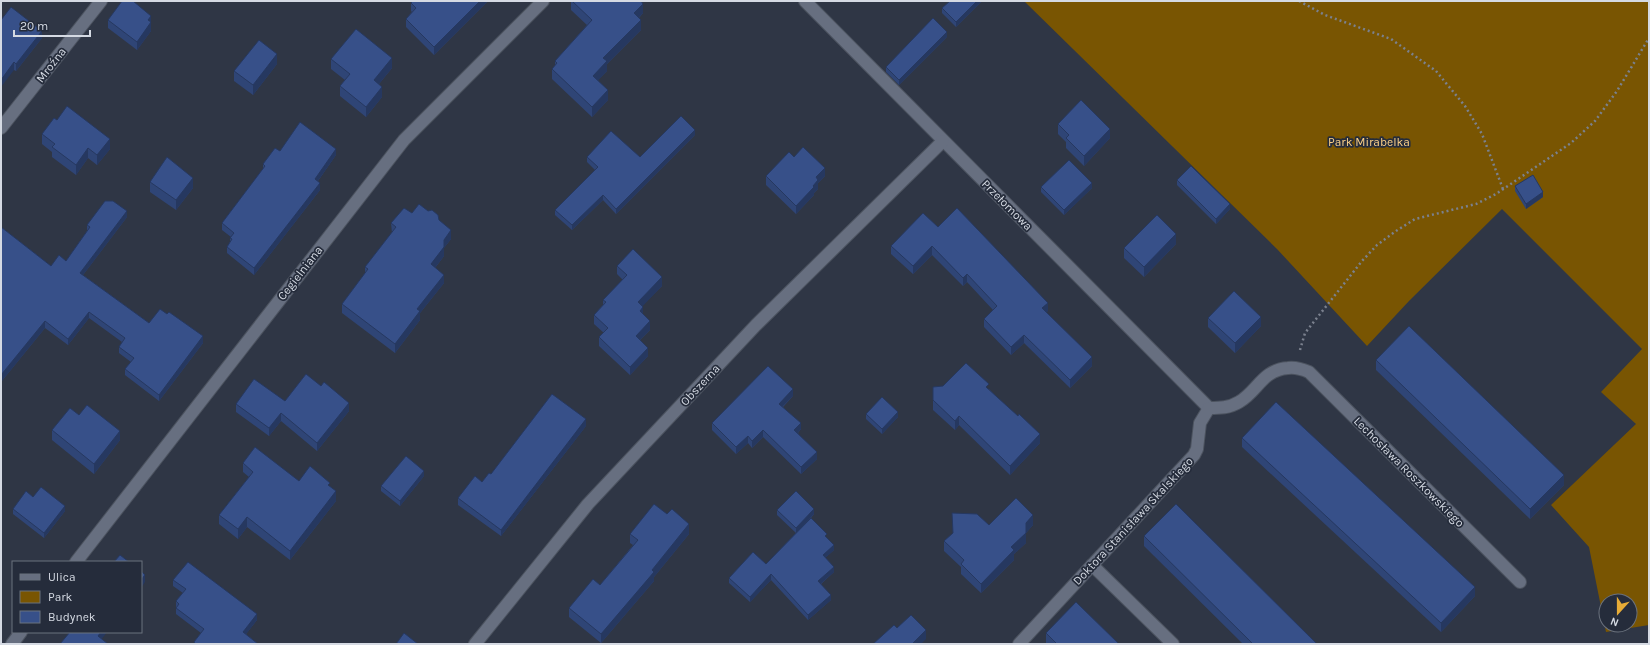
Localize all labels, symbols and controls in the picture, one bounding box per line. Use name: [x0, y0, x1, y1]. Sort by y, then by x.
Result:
scale bar: [14, 12, 90, 38]
text: 20 m: [20, 19, 48, 33]
street label: Mroźna: [33, 45, 69, 85]
park label: Park Mirabelka: [1328, 135, 1410, 149]
street label: Przełomowa: [979, 177, 1035, 233]
street label: Cegielniana: [275, 243, 325, 303]
street label: Obszerna: [677, 361, 723, 409]
street label: Lechosława Roszkowskiego: [1351, 414, 1467, 530]
street label: Doktora Stanisława Skalskiego: [1070, 454, 1196, 588]
legend: [12, 561, 142, 633]
text: Ulica: [48, 570, 76, 584]
text: Park: [48, 590, 73, 604]
north arrow: [1598, 593, 1638, 633]
text: Budynek: [48, 610, 96, 624]
text: N: [1609, 614, 1621, 629]

